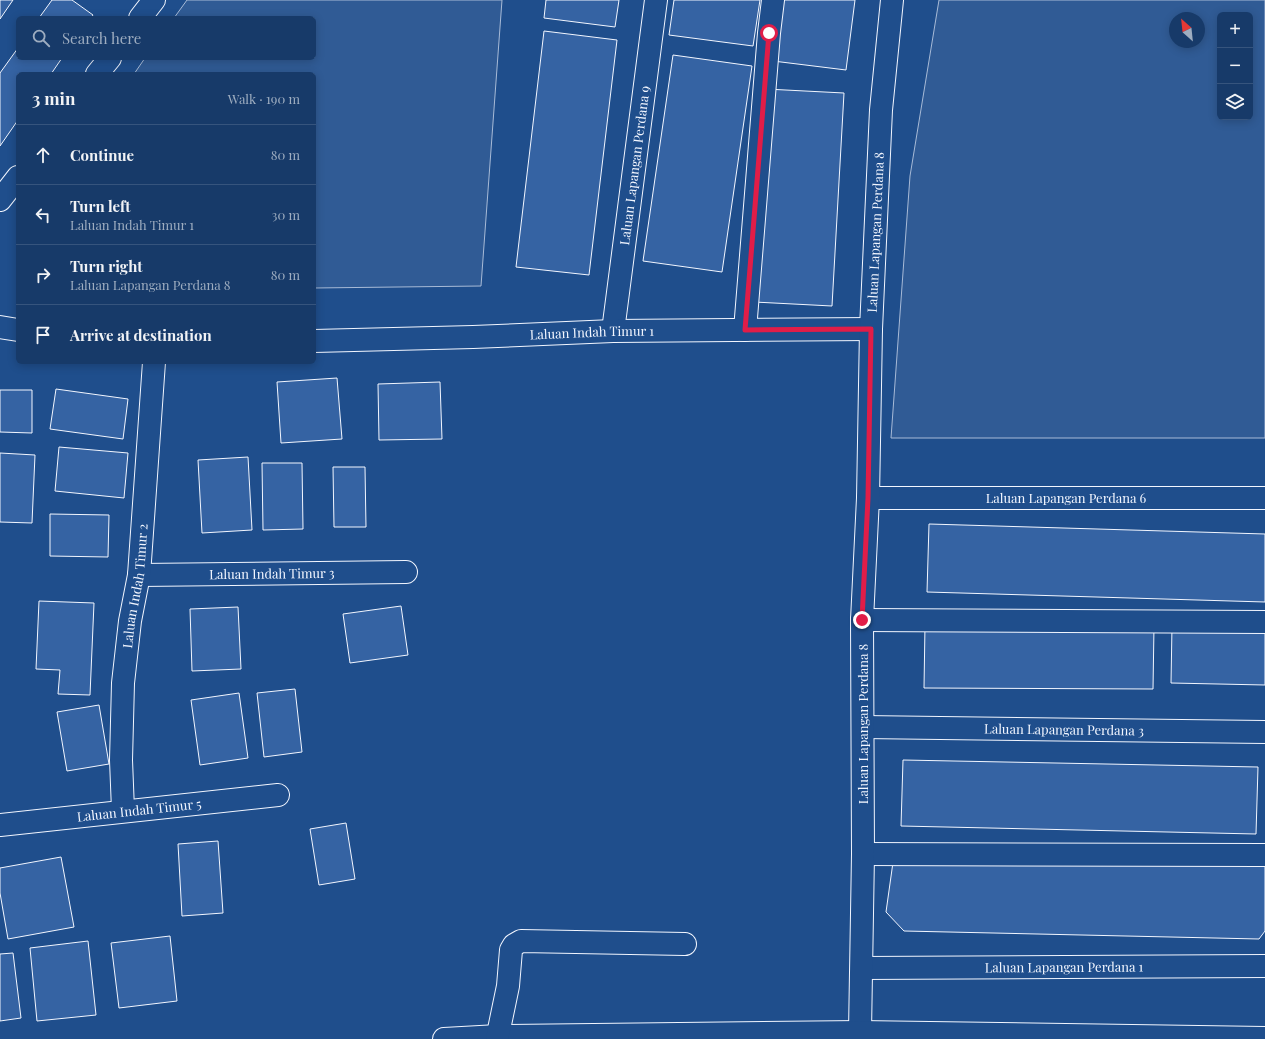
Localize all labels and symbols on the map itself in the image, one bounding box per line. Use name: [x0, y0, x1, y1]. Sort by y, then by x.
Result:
north arrow: [1169, 12, 1205, 48]
route start: [760, 24, 778, 42]
street label: Laluan Lapangan Perdana 9: [615, 85, 653, 246]
street label: Laluan Lapangan Perdana 8: [863, 151, 887, 313]
street label: Laluan Indah Timur 1: [529, 322, 654, 343]
street label: Laluan Lapangan Perdana 6: [986, 489, 1147, 506]
street label: Laluan Indah Timur 2: [118, 523, 151, 649]
street label: Laluan Indah Timur 3: [209, 564, 335, 582]
route end: [853, 611, 871, 629]
street label: Laluan Lapangan Perdana 8: [854, 644, 871, 804]
street label: Laluan Lapangan Perdana 3: [984, 720, 1144, 738]
street label: Laluan Indah Timur 5: [76, 794, 202, 825]
street label: Laluan Lapangan Perdana 1: [985, 958, 1144, 975]

